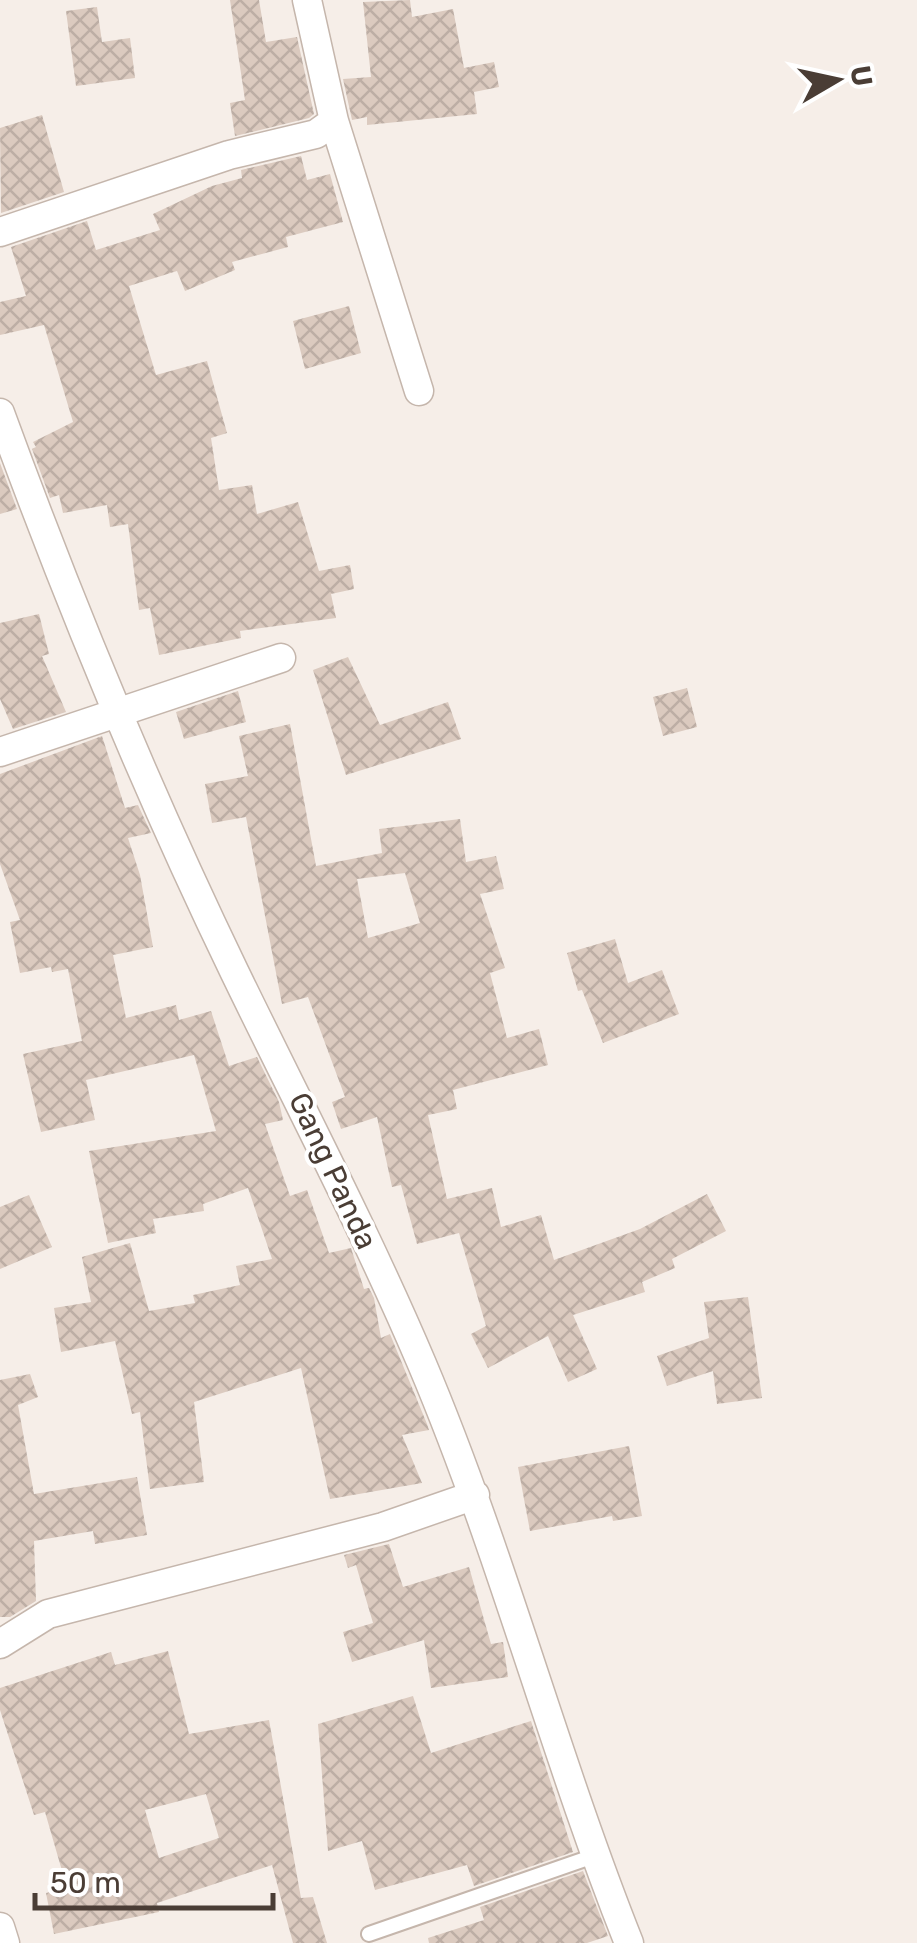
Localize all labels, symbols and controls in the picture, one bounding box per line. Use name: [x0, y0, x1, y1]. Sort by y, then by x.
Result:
north arrow: [787, 30, 887, 130]
text: U: [843, 64, 879, 89]
street label: Gang Panda: [281, 1087, 385, 1255]
scale bar: [35, 1848, 272, 1910]
text: 50 m: [50, 1865, 121, 1901]

